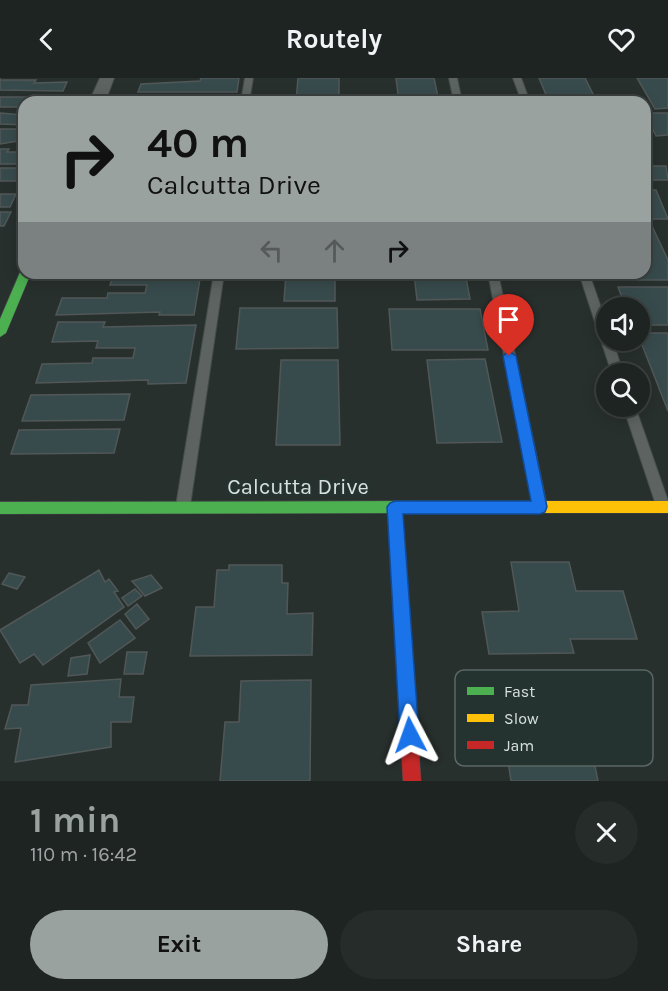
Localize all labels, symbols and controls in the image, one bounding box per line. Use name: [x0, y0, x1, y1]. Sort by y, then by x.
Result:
icon: back: [30, 23, 63, 56]
text: Routely: [286, 23, 382, 55]
icon: heart: [605, 23, 638, 56]
text: 40 m: [147, 118, 249, 168]
icon: right: [48, 120, 126, 198]
text: Calcutta Drive: [147, 169, 321, 201]
icon: left: [255, 234, 288, 267]
icon: ahead: [318, 234, 351, 267]
icon: right: [381, 234, 414, 267]
pin: [483, 294, 534, 356]
map controls: [596, 297, 650, 417]
button: sound: [596, 297, 650, 351]
icon: arrive: [492, 303, 525, 336]
button: search: [596, 363, 650, 417]
street label: Calcutta Drive: [227, 474, 369, 500]
legend: [455, 670, 653, 766]
text: Fast: [504, 682, 535, 701]
position arrow: [378, 703, 442, 767]
text: Slow: [504, 709, 539, 728]
text: Jam: [504, 736, 534, 755]
text: 1 min: [30, 799, 120, 841]
button: close: [575, 801, 638, 864]
text: 110 m · 16:42: [30, 843, 137, 866]
button: Exit: [30, 910, 328, 979]
button: Share: [340, 910, 638, 979]

